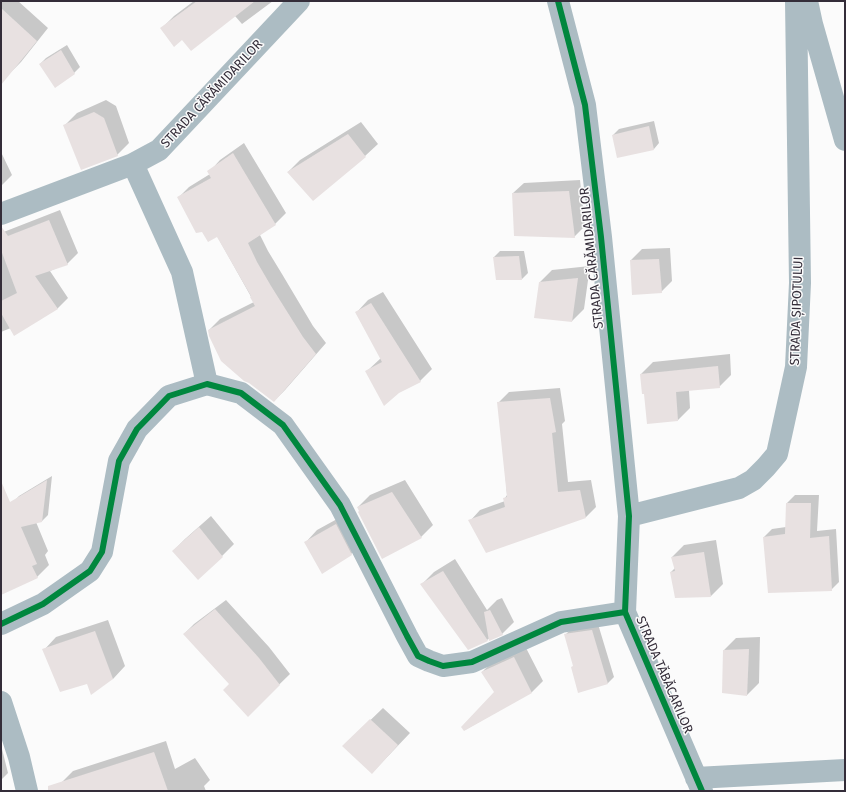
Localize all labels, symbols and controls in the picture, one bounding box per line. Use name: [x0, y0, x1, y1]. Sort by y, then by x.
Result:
street label: STRADA CĂRĂMIDARILOR: [158, 37, 266, 151]
street label: STRADA CĂRĂMIDARILOR: [577, 187, 607, 329]
street label: STRADA ȘIPOTULUI: [787, 256, 807, 366]
street label: STRADA TĂBĂCARILOR: [632, 614, 696, 736]

